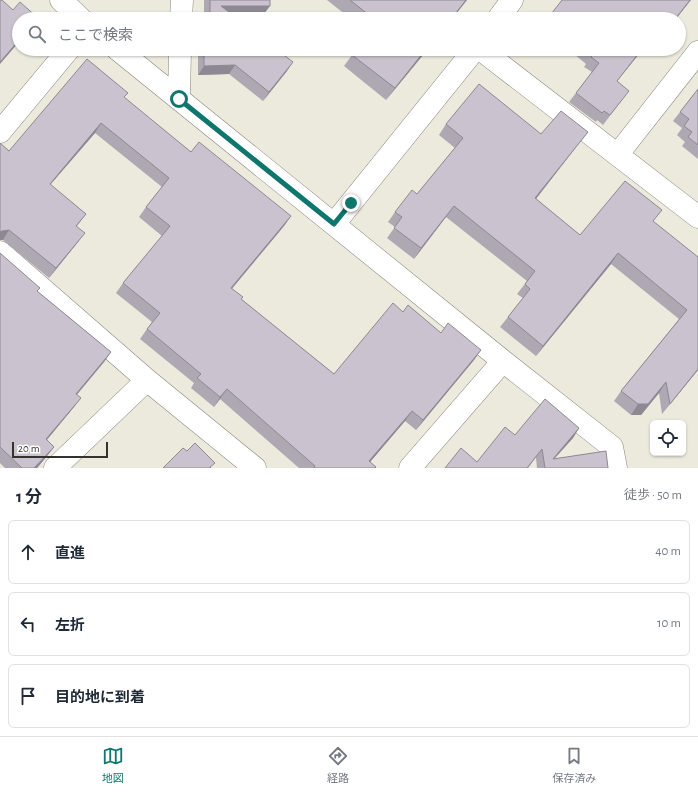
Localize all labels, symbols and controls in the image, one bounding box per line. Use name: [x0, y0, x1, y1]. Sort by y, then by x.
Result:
search box: [12, 12, 686, 56]
icon: search: [26, 23, 48, 45]
text: ここで検索: [58, 28, 133, 43]
route start: [170, 90, 188, 108]
route end: [342, 194, 360, 212]
map controls: [650, 420, 686, 456]
button: locate: [650, 420, 686, 456]
scale bar: [12, 440, 108, 459]
text: 20 m: [18, 443, 39, 454]
text: 1 分: [16, 488, 42, 505]
text: 徒歩 · 50 m: [624, 489, 682, 502]
icon: ahead: [17, 541, 39, 563]
text: 40 m: [655, 545, 681, 558]
text: 直進: [55, 546, 85, 561]
icon: left: [17, 613, 39, 635]
text: 10 m: [657, 617, 681, 630]
text: 左折: [55, 618, 85, 633]
icon: arrive: [17, 685, 39, 707]
text: 目的地に到着: [55, 690, 145, 705]
tab: 地図: [102, 745, 124, 785]
tab: 経路: [327, 745, 349, 785]
tab: 保存済み: [552, 745, 596, 785]

